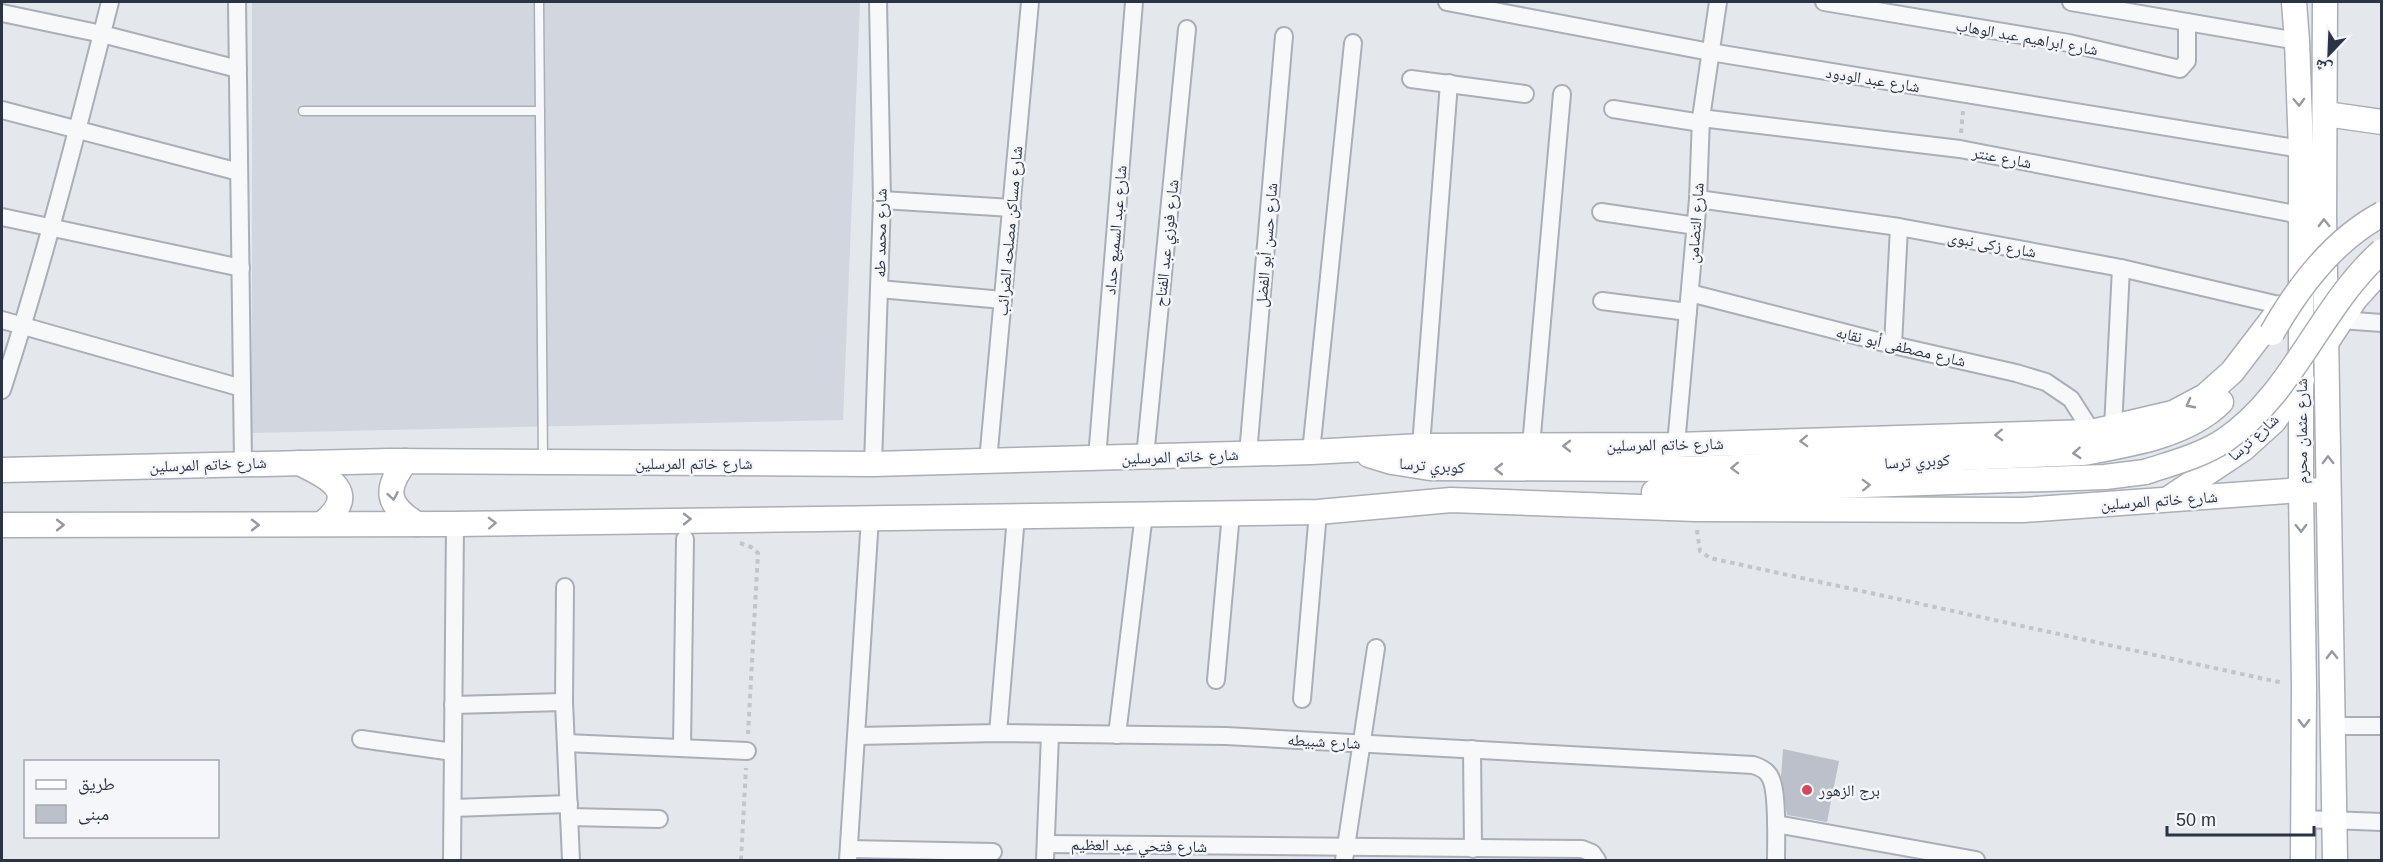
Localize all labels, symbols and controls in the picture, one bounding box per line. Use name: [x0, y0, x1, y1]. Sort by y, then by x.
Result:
street label: شارع ابراهيم عبد الوهاب: [1954, 17, 2099, 60]
north arrow: [2299, 24, 2359, 84]
text: ش: [2312, 55, 2335, 78]
street label: شارع عبد الودود: [1824, 64, 1921, 97]
one-way arrow: [2293, 97, 2306, 106]
street label: شارع عنتر: [1970, 143, 2033, 174]
street label: شارع مساكن مصلحه الضرائب: [994, 145, 1027, 317]
street label: شارع عبد السميع حداد: [1101, 165, 1132, 296]
street label: شارع فوزي عبد الفتاح: [1151, 179, 1186, 308]
street label: شارع حسن أبو الفضل: [1252, 182, 1282, 308]
street label: شارع التضامن: [1684, 182, 1709, 264]
street label: شارع محمد طه: [871, 188, 892, 278]
one-way arrow: [2318, 219, 2330, 228]
street label: شارع زكى نبوى: [1946, 228, 2037, 263]
street label: شارع مصطفى أبو نقابه: [1834, 323, 1968, 372]
street label: شارع عثمان محرم: [2293, 378, 2312, 484]
one-way arrow: [2185, 397, 2196, 408]
street label: شارع ترسا: [2225, 411, 2283, 466]
one-way arrow: [1995, 428, 2004, 441]
street label: شارع خاتم المرسلين: [1606, 435, 1724, 456]
one-way arrow: [1800, 435, 1809, 447]
one-way arrow: [1563, 440, 1572, 452]
street label: شارع خاتم المرسلين: [1121, 446, 1239, 469]
one-way arrow: [2073, 447, 2082, 460]
street label: كوبري ترسا: [1884, 451, 1951, 476]
street label: شارع خاتم المرسلين: [149, 454, 267, 477]
street label: شارع خاتم المرسلين: [635, 455, 753, 474]
street label: كوبري ترسا: [1398, 455, 1466, 480]
one-way arrow: [2322, 456, 2334, 465]
one-way arrow: [1731, 462, 1740, 474]
one-way arrow: [1494, 463, 1503, 475]
one-way arrow: [1861, 479, 1870, 492]
street label: شارع خاتم المرسلين: [2100, 488, 2218, 515]
one-way arrow: [387, 491, 399, 501]
one-way arrow: [682, 513, 691, 526]
one-way arrow: [487, 516, 496, 529]
one-way arrow: [55, 519, 64, 531]
one-way arrow: [250, 519, 259, 531]
one-way arrow: [2295, 523, 2307, 532]
one-way arrow: [2326, 651, 2338, 660]
one-way arrow: [2298, 718, 2310, 727]
street label: شارع شبيطه: [1287, 731, 1361, 754]
legend: [24, 760, 219, 838]
text: طريق: [78, 774, 115, 795]
place label: برج الزهور: [1818, 782, 1880, 801]
marker: برج الزهور: [1800, 783, 1814, 797]
scale bar: [2167, 799, 2314, 837]
text: مبنى: [78, 804, 109, 825]
text: 50 m: [2176, 810, 2216, 830]
street label: شارع فتحي عبد العظيم: [1071, 836, 1207, 859]

